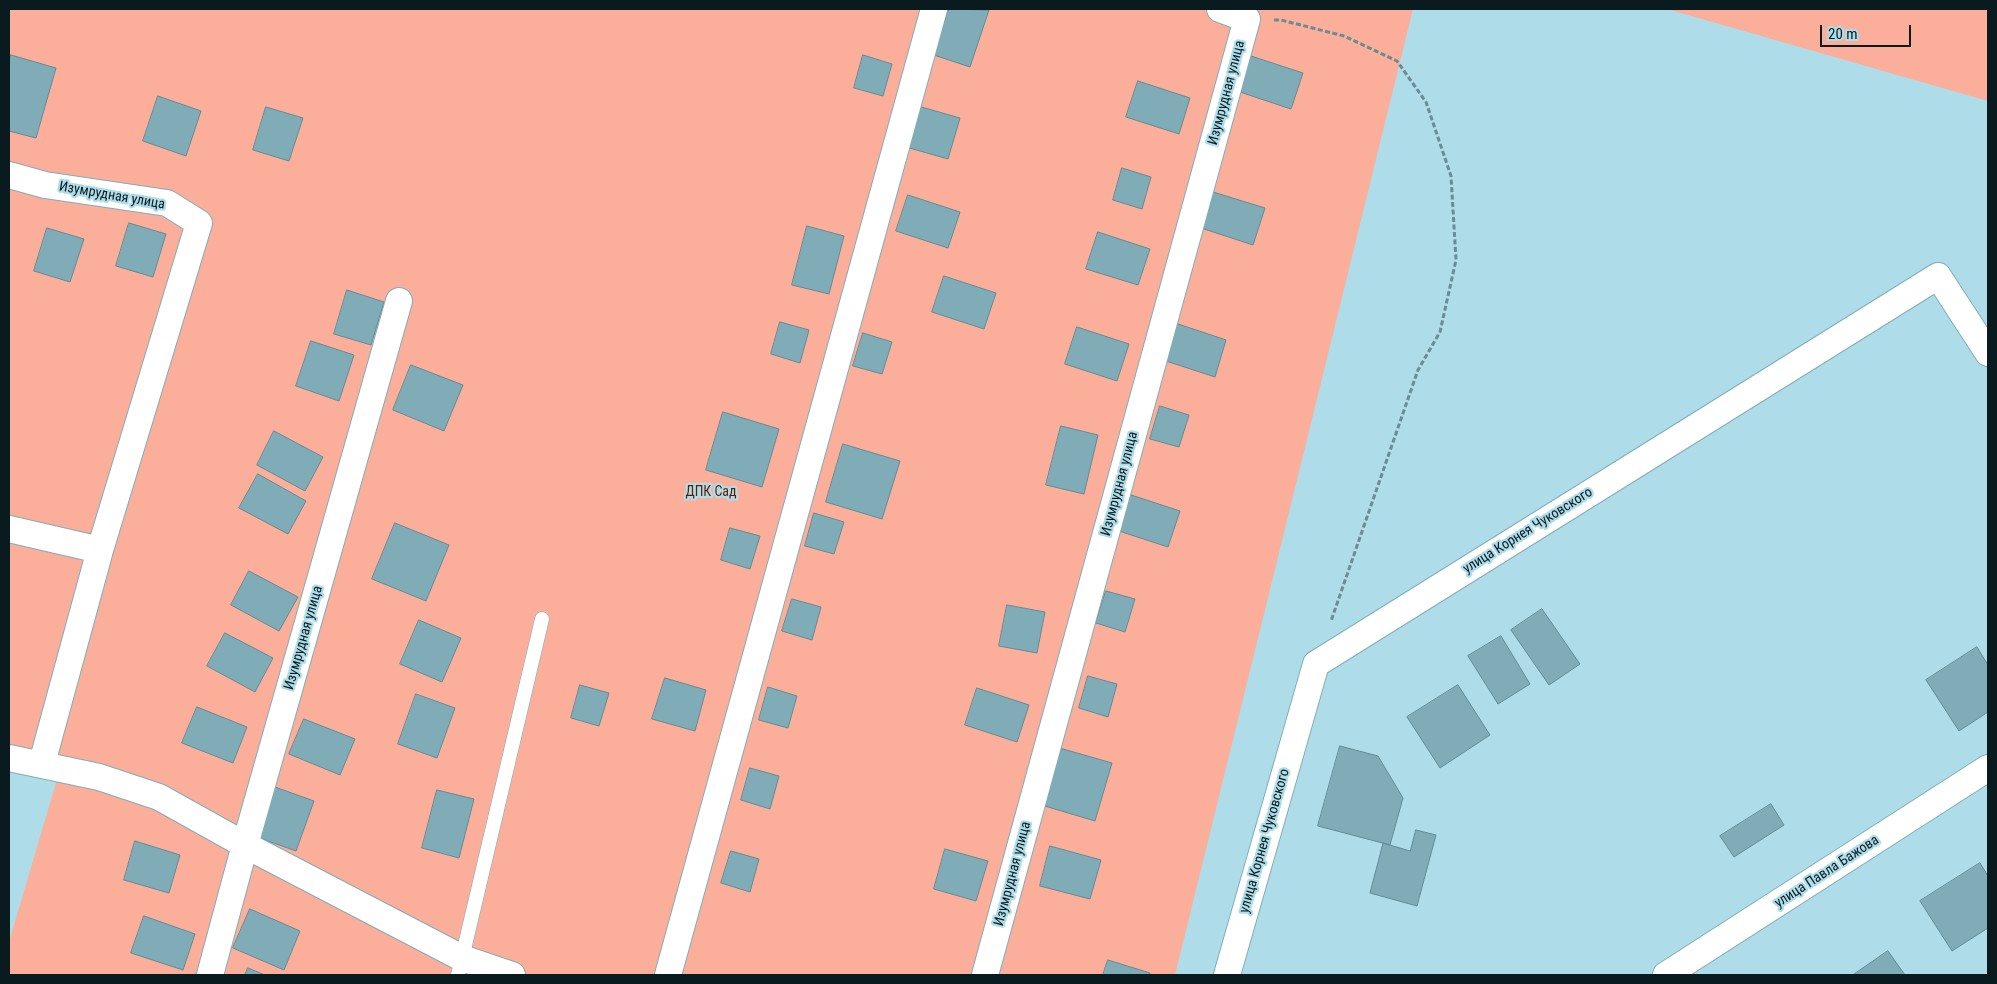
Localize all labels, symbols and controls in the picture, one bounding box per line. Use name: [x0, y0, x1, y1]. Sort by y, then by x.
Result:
scale bar: [1822, 15, 1913, 47]
text: 20 m: [1828, 25, 1858, 43]
street label: Изумрудная улица: [1205, 39, 1249, 147]
street label: Изумрудная улица: [58, 178, 166, 214]
street label: Изумрудная улица: [1098, 430, 1142, 538]
park label: ДПК Сад: [685, 484, 737, 500]
street label: улица Корнея Чуковского: [1460, 484, 1596, 578]
street label: Изумрудная улица: [281, 584, 327, 692]
street label: улица Корнея Чуковского: [1236, 767, 1294, 915]
street label: Изумрудная улица: [991, 820, 1035, 928]
street label: улица Павла Бажова: [1772, 832, 1882, 912]

